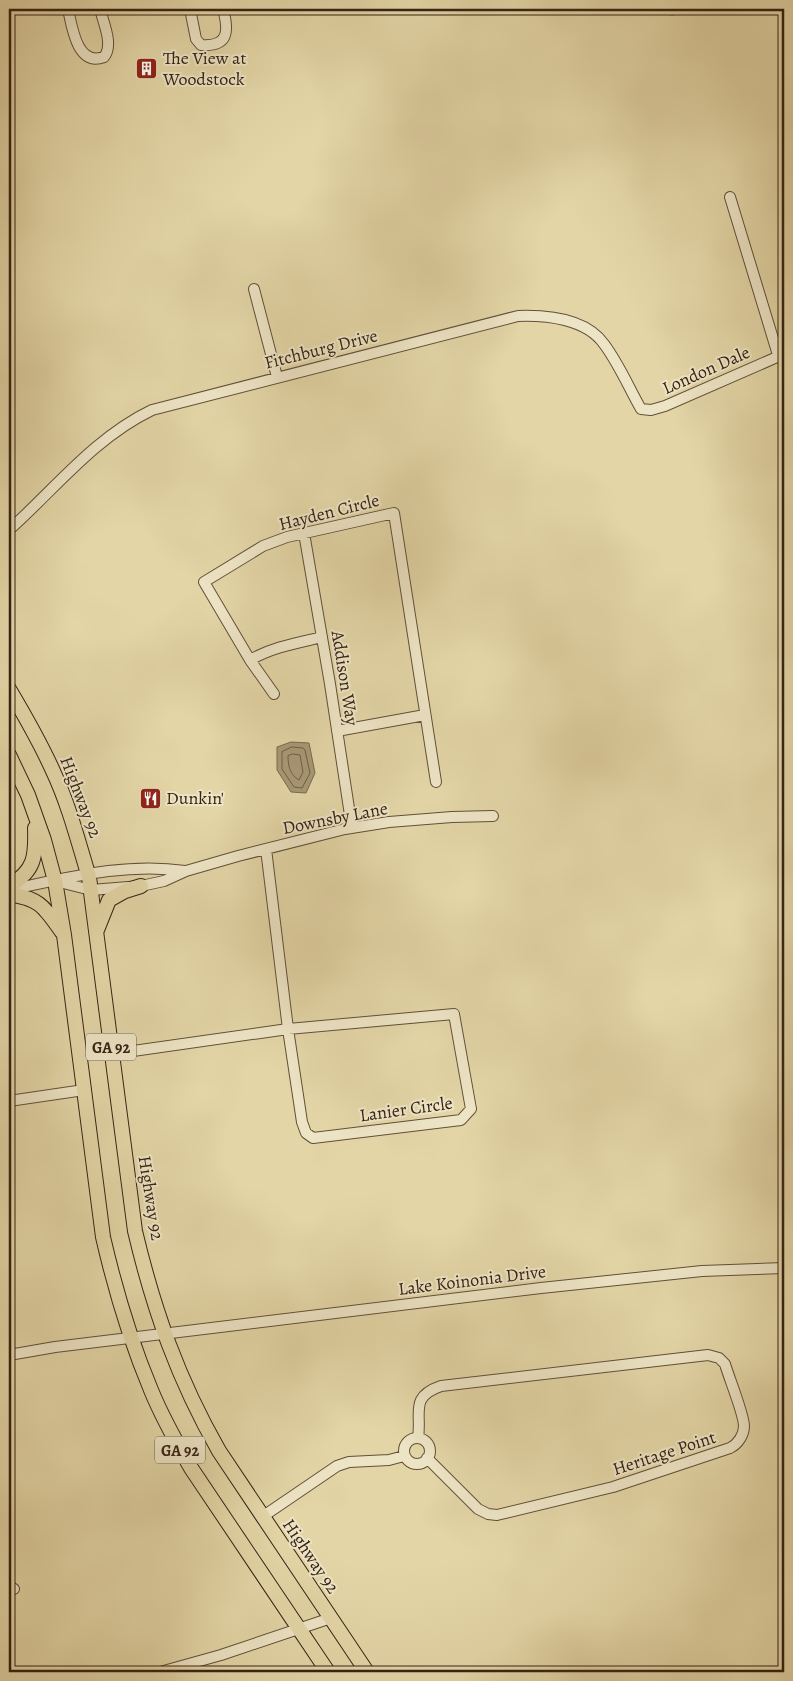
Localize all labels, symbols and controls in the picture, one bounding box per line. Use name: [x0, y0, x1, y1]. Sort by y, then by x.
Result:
place label: The View at Woodstock: [162, 46, 246, 91]
building icon: The View at Woodstock: [135, 56, 159, 80]
street label: Fitchburg Drive: [262, 323, 380, 375]
street label: London Dale: [658, 340, 754, 400]
street label: Hayden Circle: [276, 488, 382, 536]
street label: Addison Way: [326, 628, 364, 728]
street label: Highway 92: [54, 753, 108, 842]
restaurant icon: Dunkin': [138, 786, 162, 810]
place label: Dunkin': [166, 786, 224, 810]
street label: Downsby Lane: [280, 796, 390, 840]
road number: GA 92: [86, 1034, 136, 1060]
street label: Lanier Circle: [358, 1091, 454, 1127]
street label: Highway 92: [132, 1154, 170, 1243]
street label: Lake Koinonia Drive: [397, 1259, 547, 1301]
street label: Heritage Point: [609, 1425, 719, 1481]
road number: GA 92: [155, 1436, 205, 1464]
street label: Highway 92: [277, 1514, 345, 1599]

